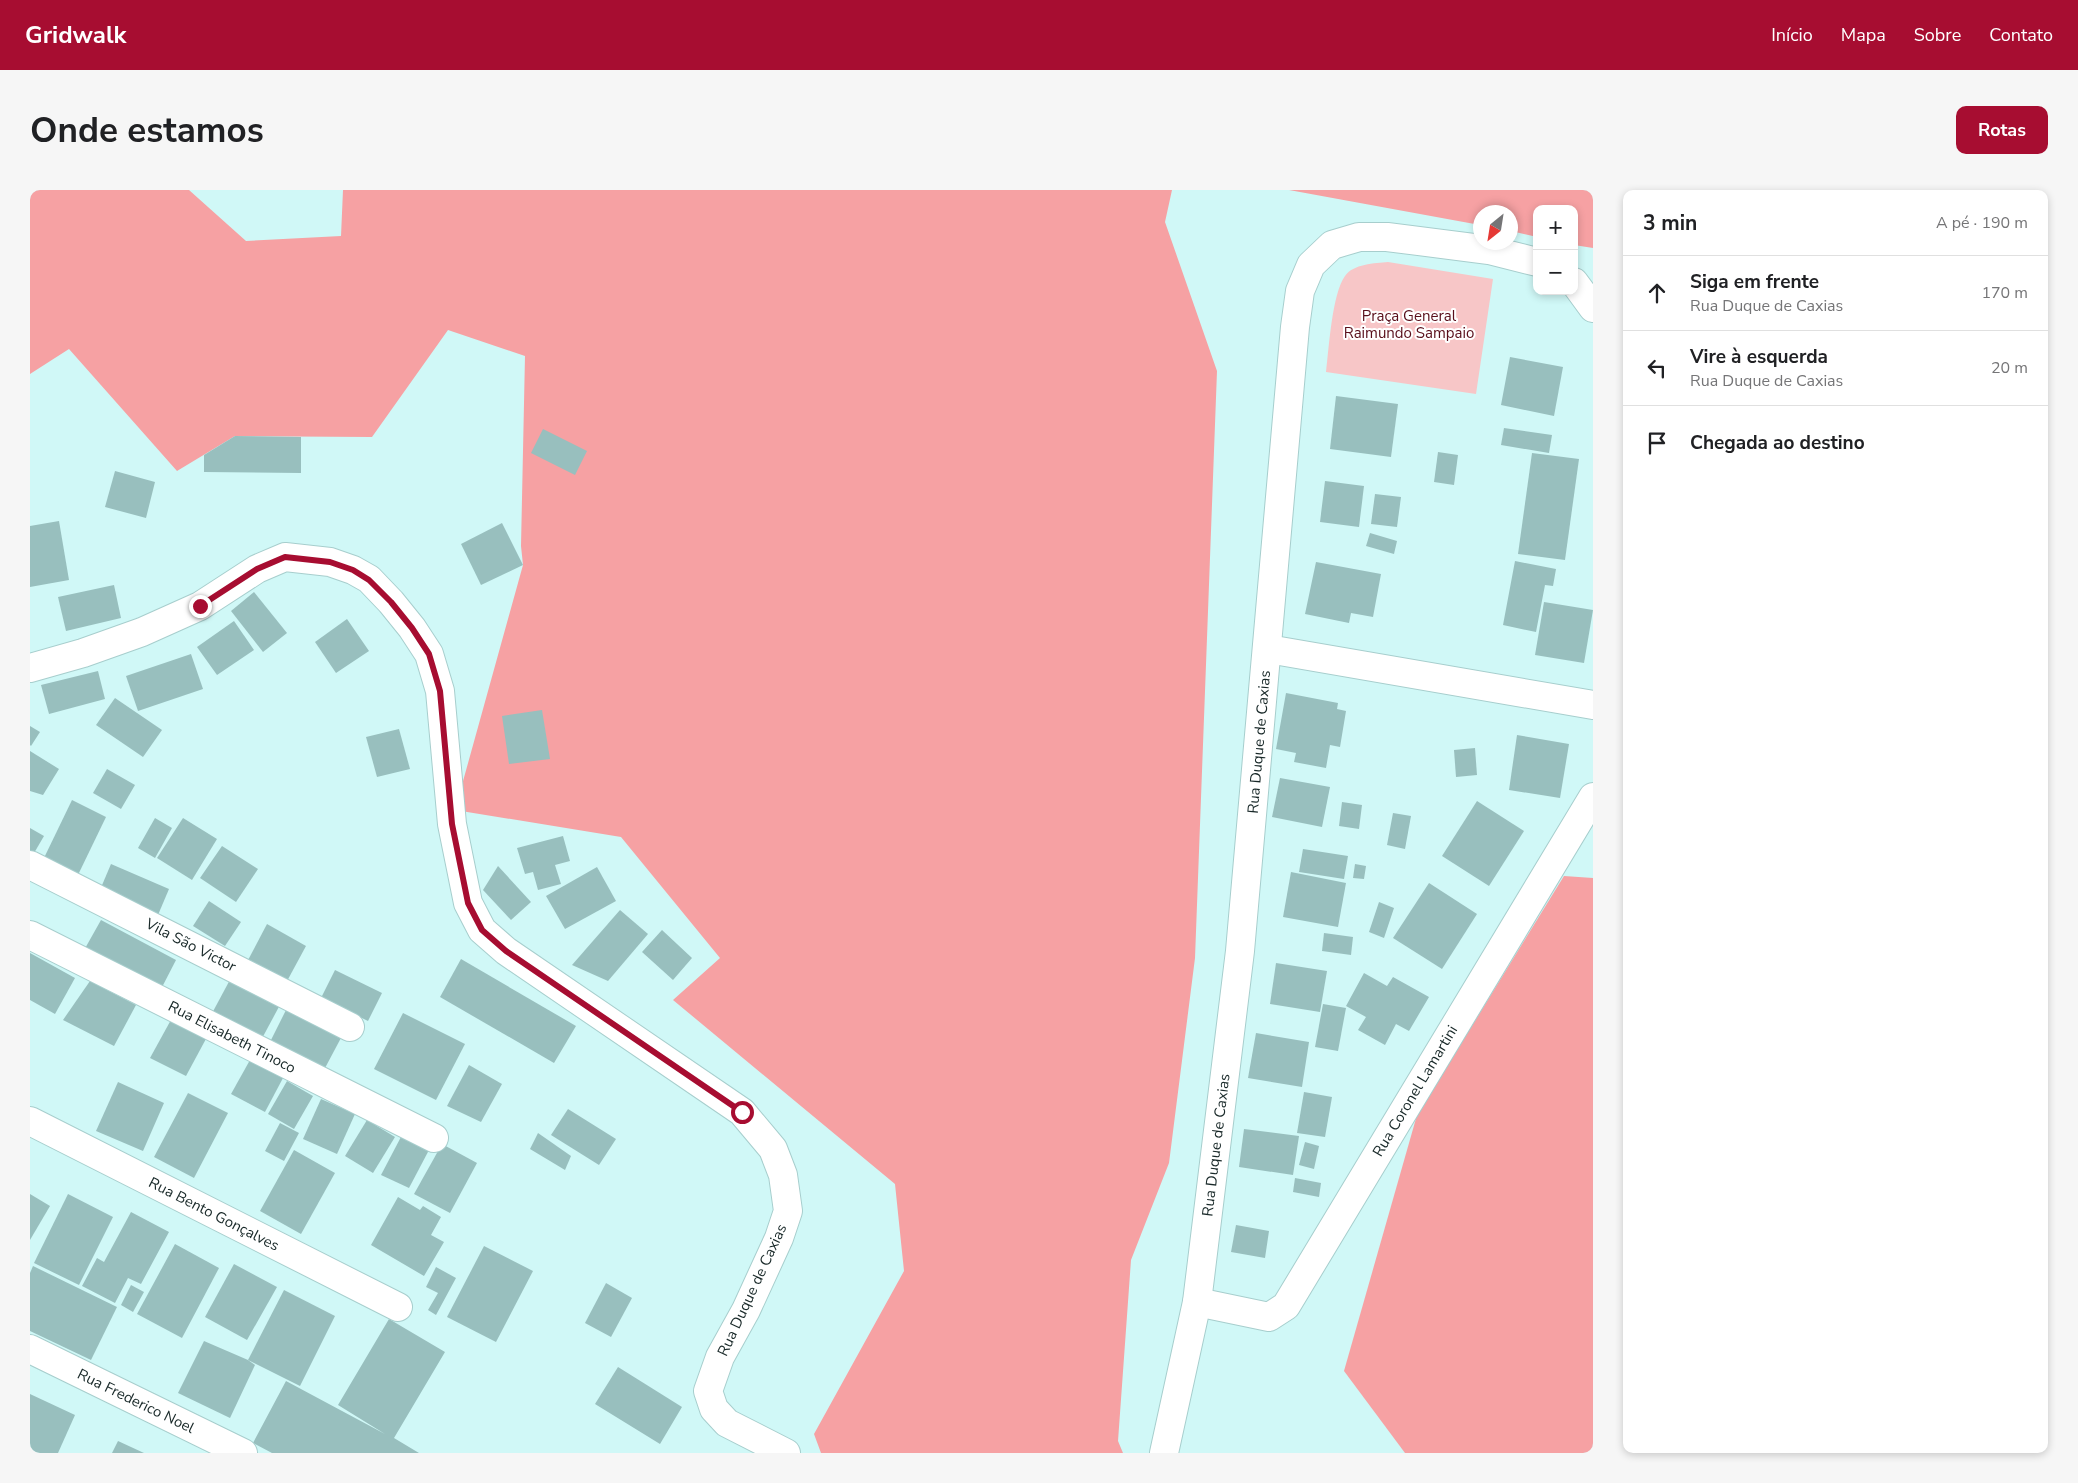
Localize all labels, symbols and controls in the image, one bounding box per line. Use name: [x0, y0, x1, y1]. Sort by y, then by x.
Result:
text: Gridwalk: [25, 19, 126, 51]
text: Início: [1771, 23, 1813, 47]
text: Mapa: [1841, 23, 1886, 47]
text: Sobre: [1914, 23, 1961, 47]
text: Contato: [1989, 23, 2053, 47]
button: Rotas: [1956, 106, 2048, 154]
text: Onde estamos: [30, 107, 264, 154]
north arrow: [1473, 205, 1518, 250]
map controls: [1533, 205, 1578, 295]
button: +: [1533, 205, 1578, 250]
text: 3 min: [1643, 209, 1697, 237]
text: A pé · 190 m: [1936, 212, 2028, 234]
button: −: [1533, 250, 1578, 295]
text: Siga em frente: [1690, 269, 1819, 295]
icon: ahead: [1643, 279, 1671, 307]
text: 170 m: [1981, 282, 2028, 304]
text: Rua Duque de Caxias: [1690, 295, 1843, 317]
park label: Praça General Raimundo Sampaio: [1344, 306, 1474, 343]
text: Vire à esquerda: [1690, 344, 1828, 370]
icon: left: [1643, 354, 1671, 382]
text: 20 m: [1991, 357, 2028, 379]
text: Rua Duque de Caxias: [1690, 370, 1843, 392]
icon: arrive: [1643, 429, 1671, 457]
text: Chegada ao destino: [1690, 430, 1865, 456]
route end: [189, 595, 212, 618]
street label: Rua Duque de Caxias: [1243, 670, 1275, 814]
street label: Vila São Victor: [141, 913, 240, 977]
street label: Rua Elisabeth Tinoco: [165, 996, 299, 1078]
street label: Rua Coronel Lamartini: [1368, 1022, 1462, 1160]
street label: Rua Duque de Caxias: [1197, 1072, 1235, 1218]
route start: [731, 1101, 754, 1124]
street label: Rua Bento Gonçalves: [145, 1172, 283, 1256]
street label: Rua Duque de Caxias: [713, 1221, 791, 1359]
street label: Rua Frederico Noel: [74, 1364, 198, 1438]

